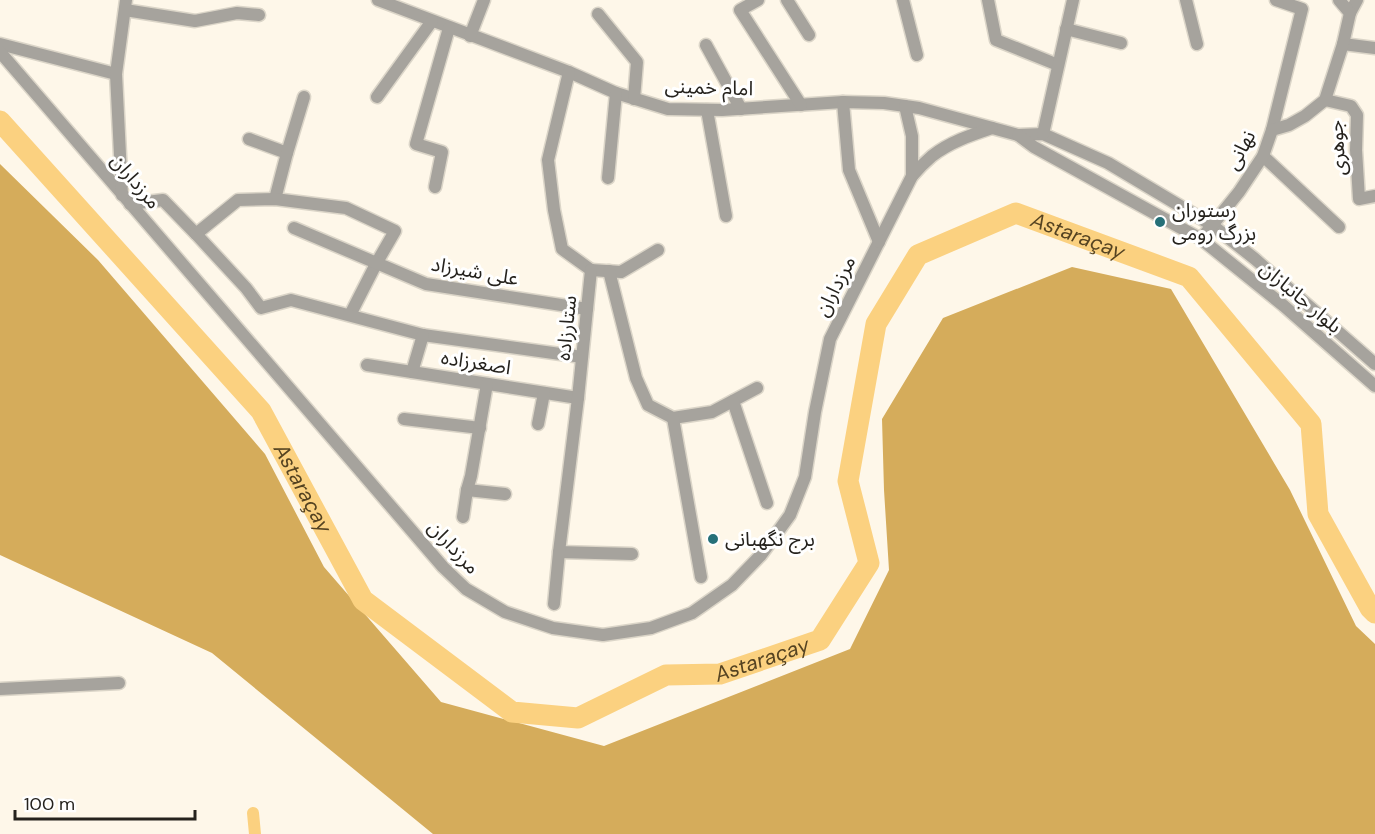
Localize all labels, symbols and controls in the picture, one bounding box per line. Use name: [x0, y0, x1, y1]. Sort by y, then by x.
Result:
street label: امام خمینی: [664, 72, 754, 104]
street label: جوهری: [1322, 119, 1352, 177]
street label: نهانی: [1219, 126, 1261, 174]
street label: مرزداران: [105, 148, 167, 214]
place label: رستوران بزرگ رومی: [1172, 197, 1256, 246]
water label: Astaraçay: [1026, 205, 1130, 267]
marker: رستوران بزرگ رومی: [1153, 215, 1167, 229]
street label: علی شیرزاد: [429, 251, 521, 291]
street label: مرزداران: [809, 251, 861, 321]
street label: بلوار جانبازان: [1255, 255, 1347, 339]
street label: ستارزاده: [550, 294, 582, 362]
street label: اصغرزاده: [439, 344, 513, 380]
water label: Astaraçay: [267, 438, 339, 539]
street label: مرزداران: [422, 514, 486, 580]
place label: برج نگهبانی: [725, 526, 815, 554]
marker: برج نگهبانی: [706, 532, 720, 546]
water label: Astaraçay: [710, 630, 814, 689]
scale bar: [15, 783, 195, 821]
text: 100 m: [24, 792, 75, 816]

